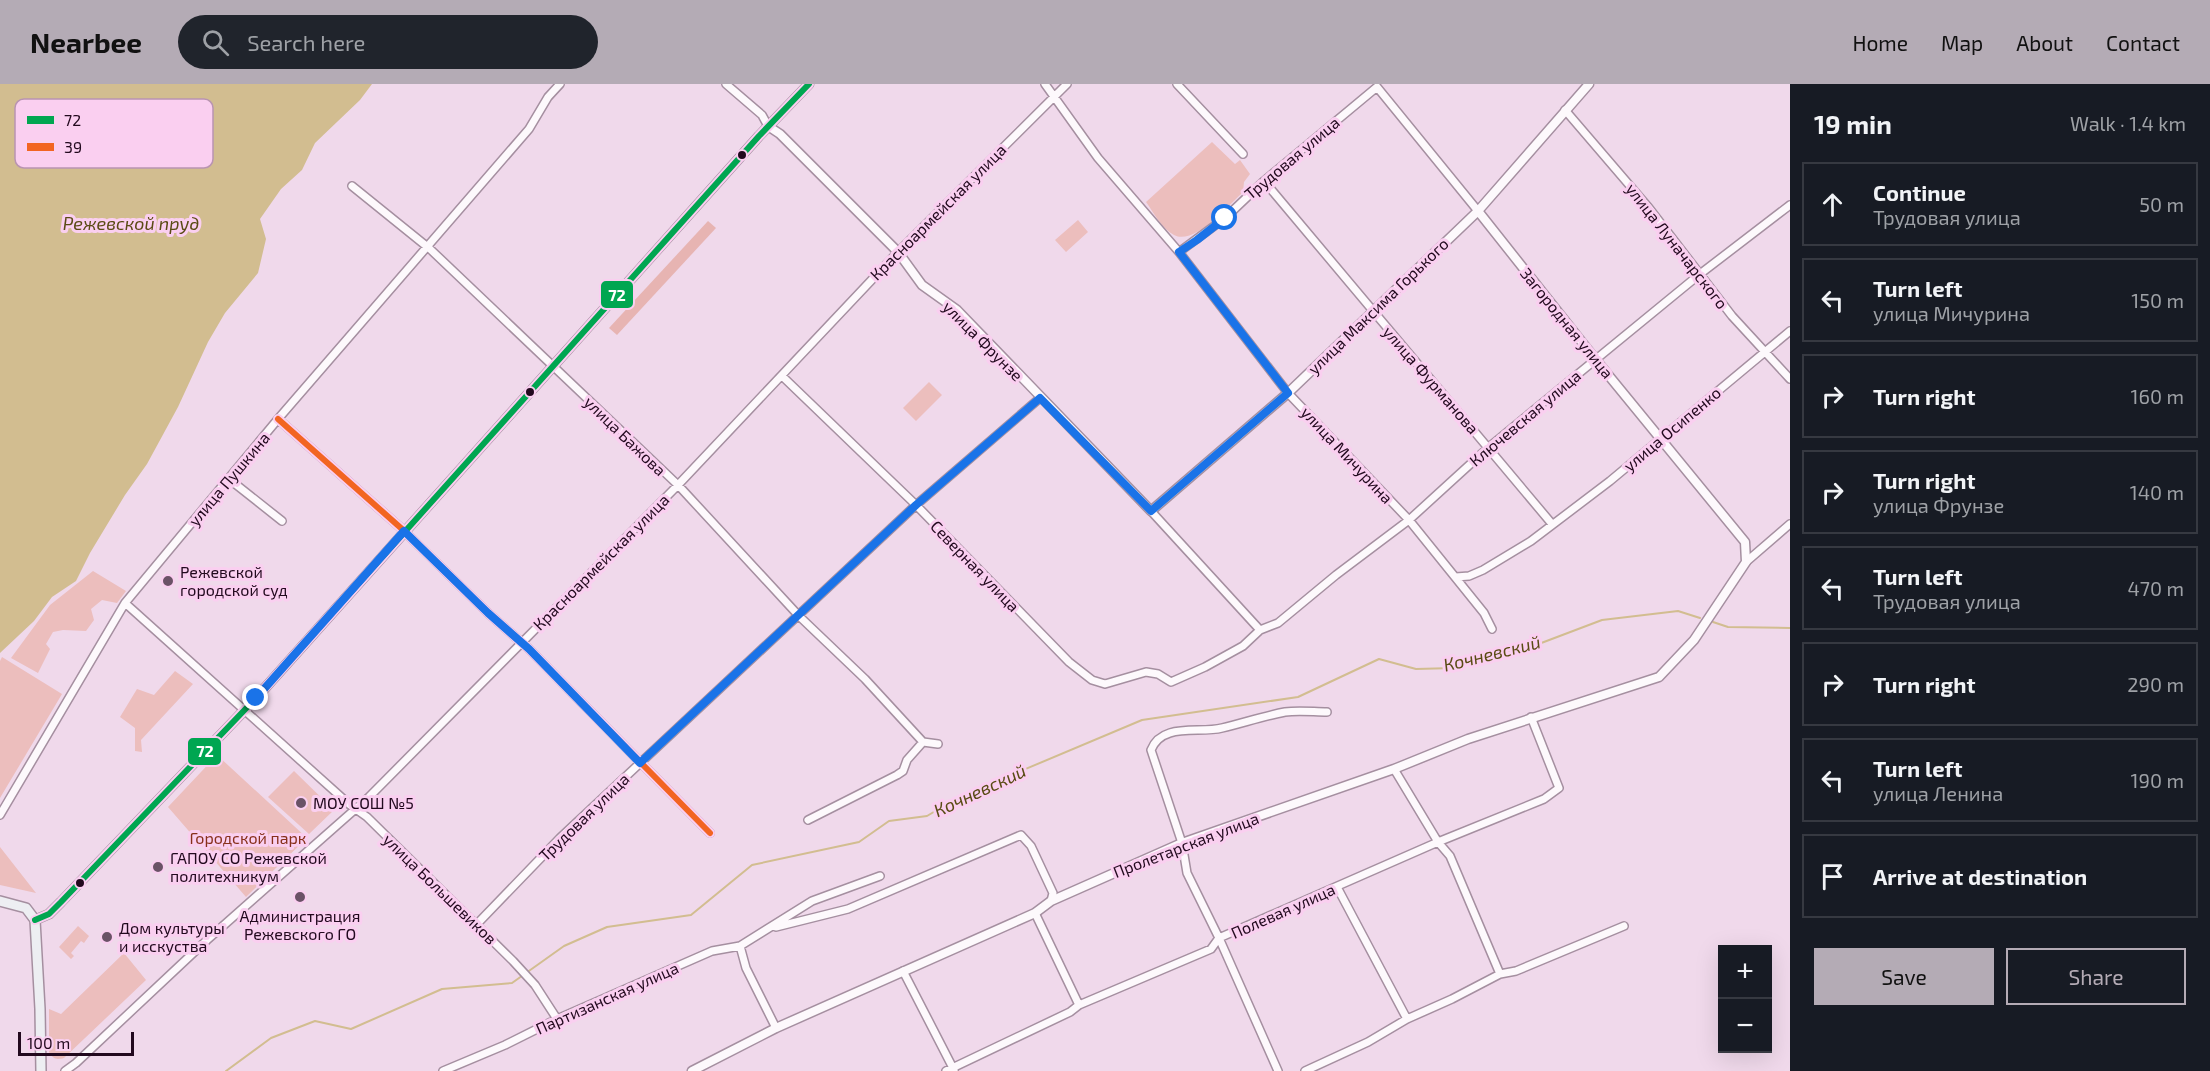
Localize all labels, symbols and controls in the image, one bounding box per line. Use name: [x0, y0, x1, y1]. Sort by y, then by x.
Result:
search box: [178, 15, 598, 69]
text: Nearbee: [30, 25, 142, 59]
icon: search: [199, 26, 232, 59]
text: Search here: [247, 29, 365, 55]
text: Home: [1852, 30, 1908, 55]
text: Map: [1941, 30, 1983, 55]
text: About: [2016, 30, 2073, 55]
text: Contact: [2106, 30, 2180, 55]
legend: [15, 99, 213, 168]
text: 19 min: [1814, 108, 1892, 139]
text: 72: [64, 110, 81, 129]
text: Walk · 1.4 km: [2070, 111, 2186, 135]
street label: Трудовая улица: [1240, 112, 1344, 204]
text: 39: [64, 137, 82, 156]
street label: Красноармейская улица: [866, 140, 1010, 284]
unlabelled marker: [736, 149, 748, 161]
street label: улица Луначарского: [1622, 179, 1732, 313]
text: Continue: [1873, 179, 1966, 205]
icon: ahead: [1816, 188, 1849, 221]
text: 50 m: [2139, 192, 2184, 216]
route start: [1211, 204, 1237, 230]
text: Трудовая улица: [1873, 205, 2021, 229]
water label: Режевской пруд: [63, 212, 199, 234]
street label: улица Максима Горького: [1304, 234, 1452, 378]
street label: Загородная улица: [1516, 264, 1618, 382]
text: Turn left: [1873, 275, 1962, 301]
line badge: 72: [600, 280, 634, 309]
icon: left: [1816, 284, 1849, 317]
text: 72: [608, 285, 626, 304]
text: 150 m: [2131, 288, 2184, 312]
street label: улица Фрунзе: [939, 297, 1027, 385]
text: улица Мичурина: [1873, 301, 2030, 325]
street label: улица Фурманова: [1379, 322, 1483, 438]
street label: Ключевская улица: [1465, 365, 1585, 471]
icon: right: [1816, 380, 1849, 413]
street label: улица Осипенко: [1619, 382, 1725, 476]
text: Turn right: [1873, 383, 1975, 409]
text: 160 m: [2131, 384, 2184, 408]
unlabelled marker: [524, 386, 536, 398]
street label: улица Бажова: [580, 392, 670, 480]
street label: улица Мичурина: [1297, 402, 1397, 508]
street label: улица Пушкина: [184, 428, 274, 530]
text: Turn right: [1873, 467, 1975, 493]
icon: right: [1816, 476, 1849, 509]
text: 140 m: [2130, 480, 2184, 504]
street label: Красноармейская улица: [529, 490, 673, 634]
text: улица Фрунзе: [1873, 493, 2004, 517]
street label: Северная улица: [926, 516, 1024, 616]
place label: Режевской городской суд: [180, 562, 288, 600]
text: Turn left: [1873, 563, 1962, 589]
icon: left: [1816, 572, 1849, 605]
marker: Режевской городской суд: [161, 574, 175, 588]
text: 470 m: [2127, 576, 2184, 600]
text: Трудовая улица: [1873, 589, 2021, 613]
water label: Кочневский: [1441, 630, 1543, 676]
icon: right: [1816, 668, 1849, 701]
text: Turn right: [1873, 671, 1975, 697]
text: 290 m: [2127, 672, 2184, 696]
route end: [242, 684, 268, 710]
line badge: 72: [187, 737, 222, 766]
text: 72: [196, 741, 214, 760]
text: Turn left: [1873, 755, 1962, 781]
water label: Кочневский: [930, 759, 1029, 821]
icon: left: [1816, 764, 1849, 797]
text: 190 m: [2131, 768, 2184, 792]
street label: Трудовая улица: [535, 769, 633, 865]
text: улица Ленина: [1873, 781, 2003, 805]
place label: МОУ СОШ №5: [313, 793, 414, 812]
marker: МОУ СОШ №5: [294, 796, 308, 810]
street label: Пролетарская улица: [1110, 808, 1262, 882]
park label: Городской парк: [190, 828, 307, 847]
street label: улица Большевиков: [379, 830, 501, 948]
place label: ГАПОУ СО Режевской политехникум: [170, 848, 327, 886]
marker: ГАПОУ СО Режевской политехникум: [151, 860, 165, 874]
icon: arrive: [1816, 860, 1849, 893]
text: Arrive at destination: [1873, 863, 2087, 889]
unlabelled marker: [74, 877, 86, 889]
street label: Полевая улица: [1228, 879, 1338, 943]
marker: Администрация Режевского ГО: [293, 890, 307, 904]
place label: Администрация Режевского ГО: [240, 906, 360, 943]
place label: Дом культуры и исскуства: [119, 918, 225, 956]
marker: Дом культуры и исскуства: [100, 930, 114, 944]
map controls: [1718, 945, 1772, 1053]
button: +: [1718, 945, 1772, 999]
button: Save: [1814, 948, 1994, 1005]
button: Share: [2006, 948, 2186, 1005]
street label: Партизанская улица: [532, 957, 682, 1039]
button: −: [1718, 999, 1772, 1053]
scale bar: [18, 1029, 134, 1056]
text: 100 m: [27, 1033, 70, 1052]

